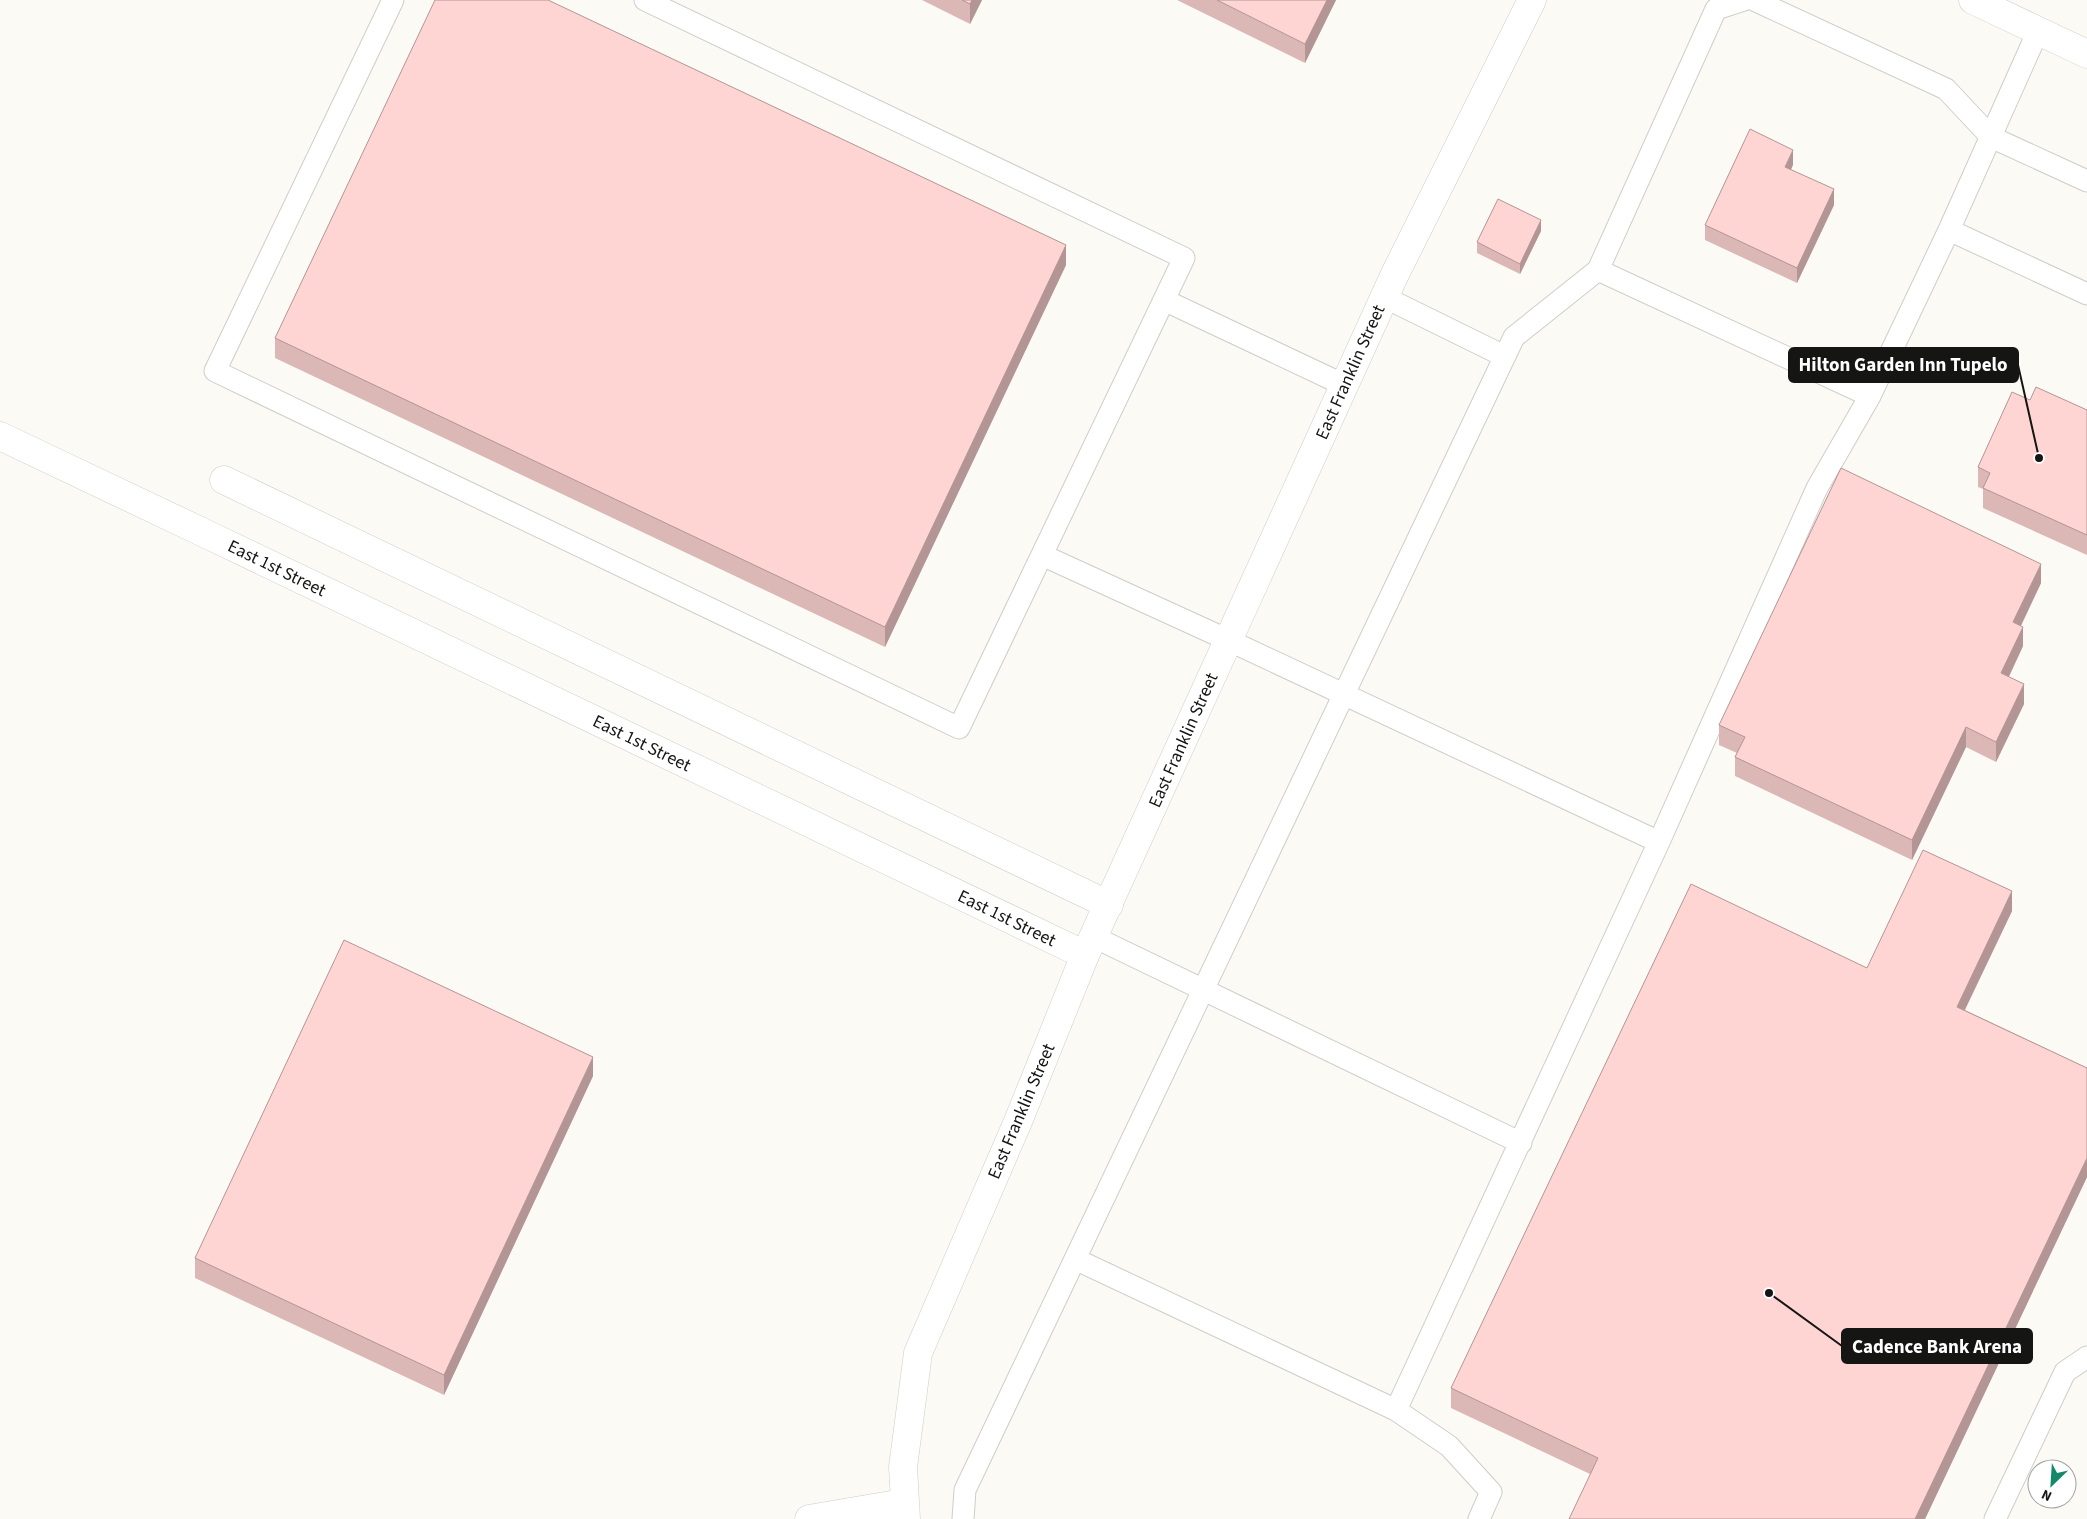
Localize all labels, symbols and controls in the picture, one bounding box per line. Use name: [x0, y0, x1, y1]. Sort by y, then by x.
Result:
street label: East Franklin Street: [1310, 301, 1391, 444]
callout: Hilton Garden Inn Tupelo: [1789, 348, 2018, 382]
text: Hilton Garden Inn Tupelo: [1798, 352, 2008, 379]
street label: East 1st Street: [224, 534, 330, 603]
street label: East Franklin Street: [1143, 669, 1224, 812]
street label: East 1st Street: [589, 709, 695, 778]
street label: East 1st Street: [954, 884, 1060, 953]
street label: East Franklin Street: [982, 1039, 1061, 1183]
callout: Cadence Bank Arena: [1842, 1329, 2032, 1363]
text: Cadence Bank Arena: [1852, 1334, 2022, 1361]
north arrow: [2027, 1459, 2077, 1509]
text: N: [2038, 1484, 2055, 1506]

